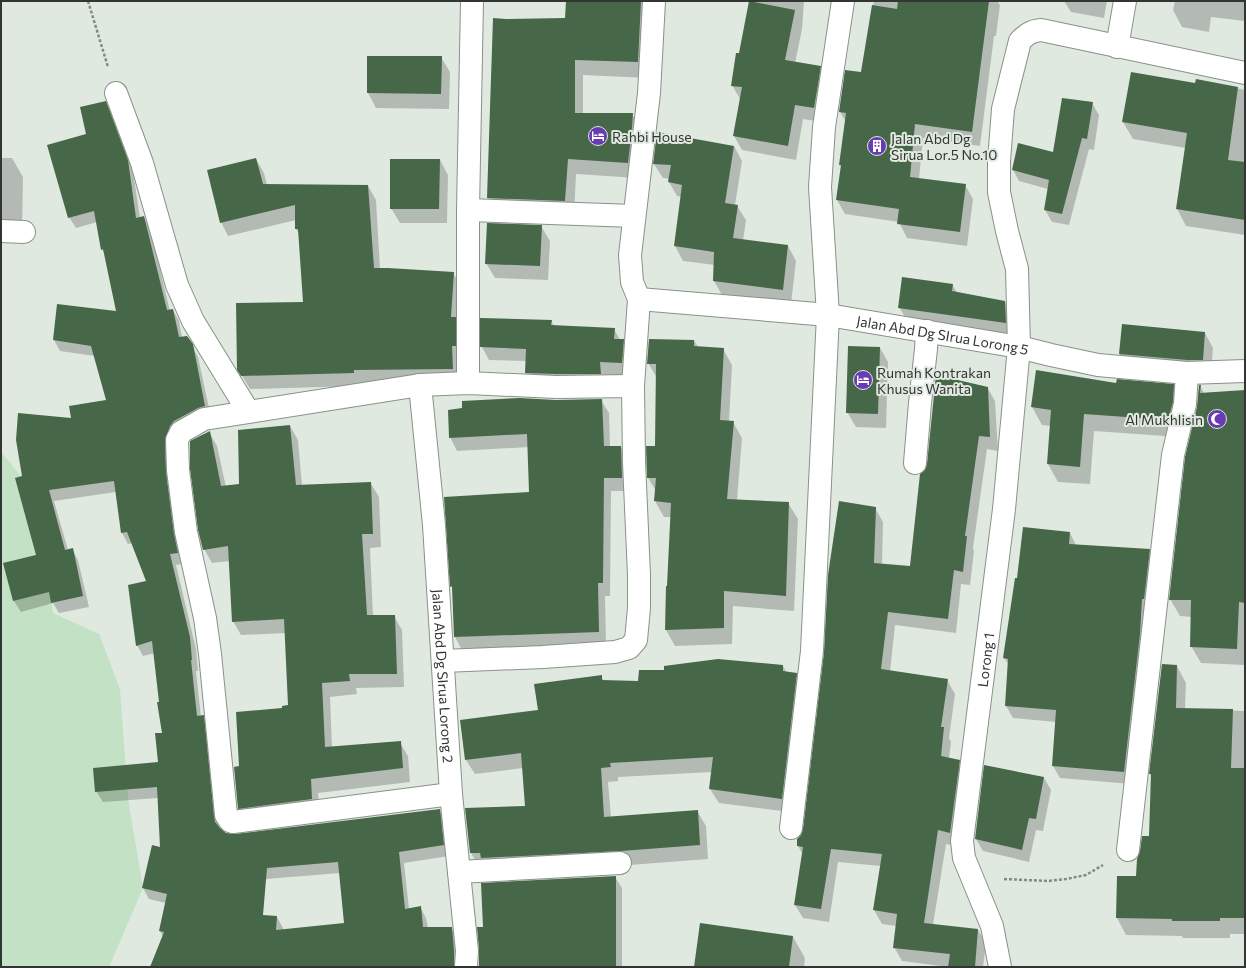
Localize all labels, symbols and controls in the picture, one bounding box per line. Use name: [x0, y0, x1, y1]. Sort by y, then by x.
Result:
hotel icon: Rahbi House: [587, 125, 609, 147]
place label: Rahbi House: [612, 128, 692, 145]
place label: Jalan Abd Dg Sirua Lor.5 No.10: [891, 130, 997, 163]
building icon: Jalan Abd Dg Sirua Lor.5 No.10: [866, 135, 888, 157]
street label: Jalan Abd Dg SIrua Lorong 5: [855, 311, 1031, 358]
place label: Rumah Kontrakan Khusus Wanita: [877, 364, 991, 397]
hotel icon: Rumah Kontrakan Khusus Wanita: [852, 369, 874, 391]
mosque icon: Al Mukhlisin: [1206, 408, 1228, 430]
place label: Al Mukhlisin: [1125, 411, 1203, 428]
street label: Jalan Abd Dg SIrua Lorong 2: [430, 589, 458, 764]
street label: Lorong 1: [973, 632, 997, 688]

